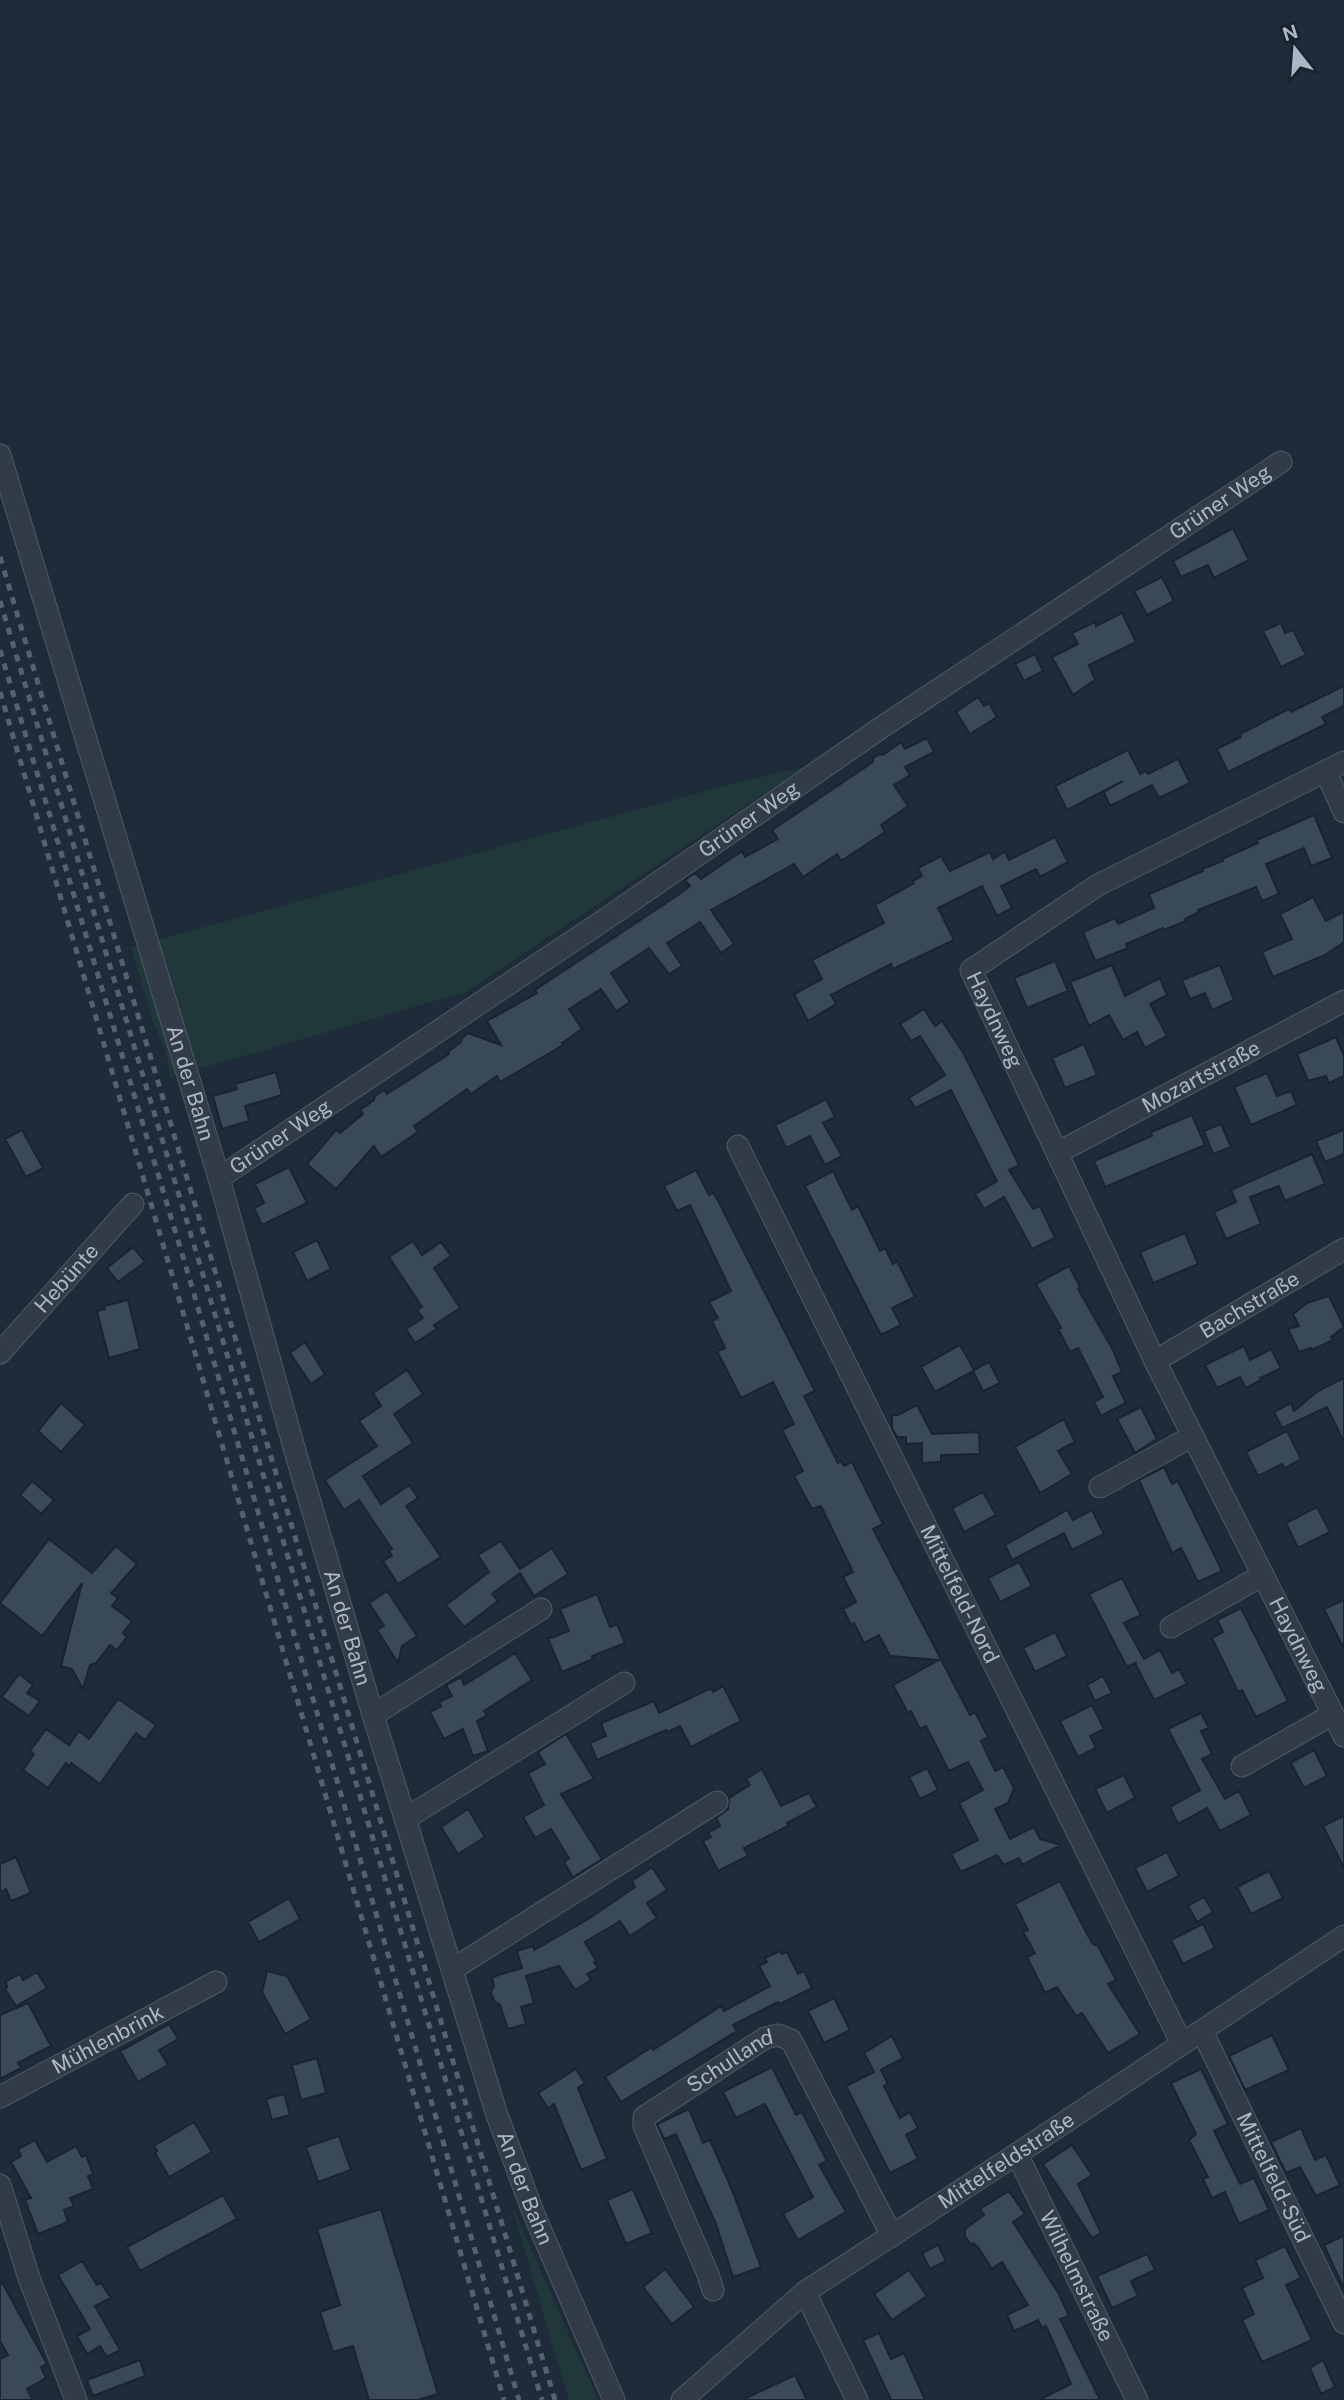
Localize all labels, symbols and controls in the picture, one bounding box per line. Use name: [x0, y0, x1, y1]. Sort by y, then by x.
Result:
north arrow: [1260, 14, 1330, 84]
text: N: [1280, 20, 1300, 45]
street label: Grüner Weg: [1164, 459, 1276, 545]
street label: Grüner Weg: [694, 775, 804, 863]
street label: Haydnweg: [962, 967, 1028, 1072]
street label: An der Bahn: [161, 1022, 220, 1144]
street label: Mozartstraße: [1137, 1035, 1264, 1118]
street label: Grüner Weg: [225, 1093, 336, 1179]
street label: Hebünte: [29, 1238, 104, 1318]
street label: Bachstraße: [1195, 1265, 1304, 1344]
street label: Mittelfeld-Nord: [915, 1521, 1005, 1667]
street label: An der Bahn: [319, 1567, 377, 1688]
street label: Haydnweg: [1264, 1593, 1333, 1697]
street label: Mühlenbrink: [47, 1999, 168, 2079]
street label: Schulland: [682, 2024, 775, 2098]
street label: Mittelfeldstraße: [933, 2107, 1079, 2214]
street label: Mittelfeld-Süd: [1232, 2108, 1316, 2246]
street label: An der Bahn: [492, 2128, 559, 2248]
street label: Wilhelmstraße: [1035, 2207, 1120, 2345]

